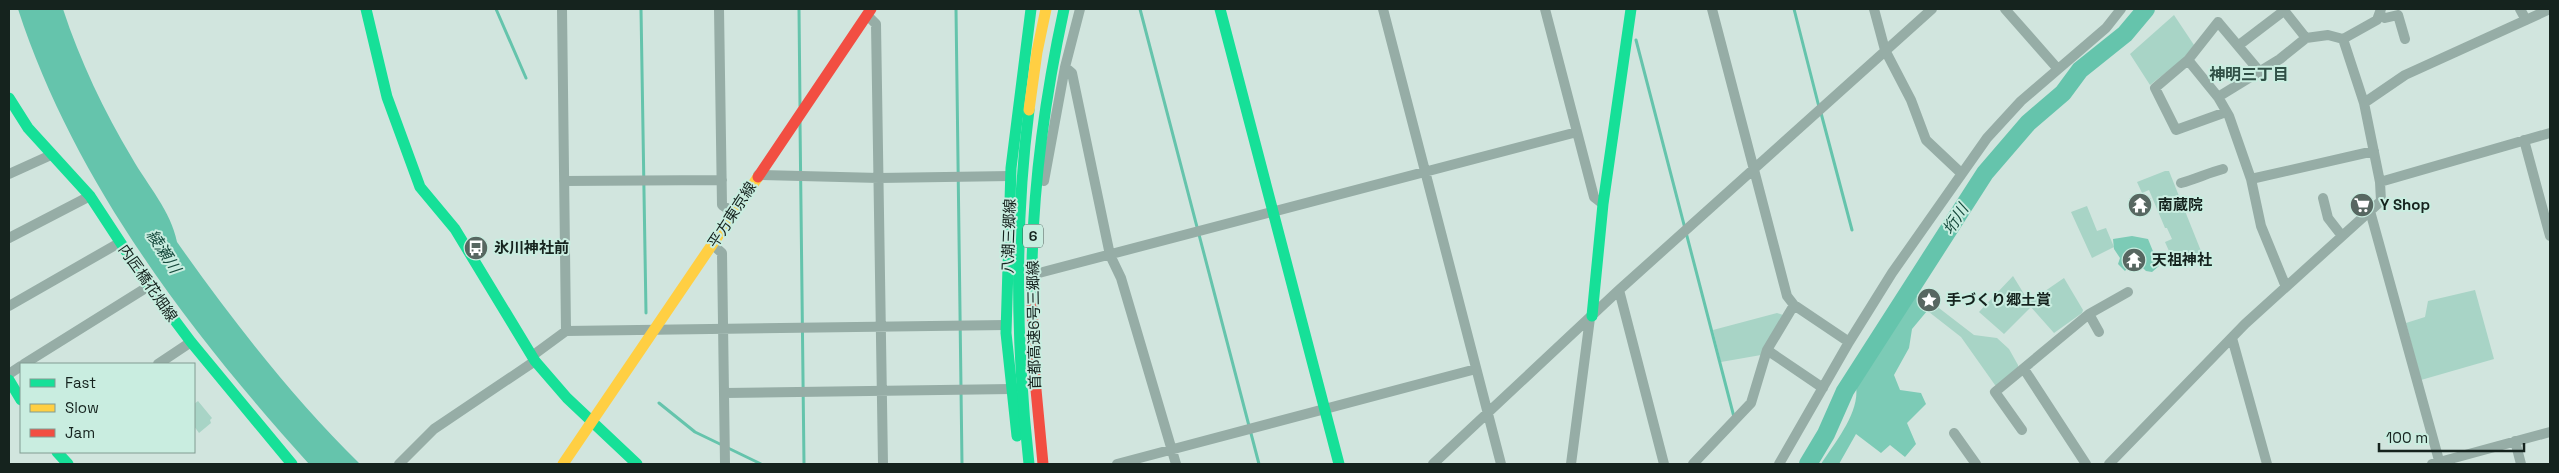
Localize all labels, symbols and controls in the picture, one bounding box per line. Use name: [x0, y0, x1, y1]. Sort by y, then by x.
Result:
district label: 神明三丁目: [2209, 64, 2289, 85]
street label: 平方東京線: [703, 178, 760, 251]
temple icon: 南蔵院: [2127, 192, 2153, 218]
supermarket icon: Y Shop: [2349, 192, 2375, 218]
place label: 南蔵院: [2158, 195, 2203, 214]
place label: Y Shop: [2380, 195, 2430, 214]
street label: 八潮三郷線: [998, 198, 1019, 274]
water label: 垳川: [1938, 198, 1974, 238]
water label: 綾瀬川: [142, 225, 187, 279]
road number: 6: [1023, 225, 1043, 248]
bus stop icon: 氷川神社前: [463, 235, 489, 261]
place label: 氷川神社前: [494, 238, 569, 257]
street label: 内匠橋花畑線: [115, 240, 182, 325]
temple icon: 天祖神社: [2121, 247, 2147, 273]
place label: 天祖神社: [2152, 250, 2212, 269]
street label: 首都高速6号三郷線: [1023, 260, 1044, 390]
place icon: 手づくり郷土賞: [1916, 287, 1942, 313]
place label: 手づくり郷土賞: [1946, 290, 2051, 309]
legend: [20, 363, 195, 453]
text: Fast: [65, 373, 96, 392]
text: Slow: [65, 398, 99, 417]
scale bar: [2379, 420, 2524, 452]
text: Jam: [65, 423, 95, 442]
text: 100 m: [2386, 428, 2428, 447]

